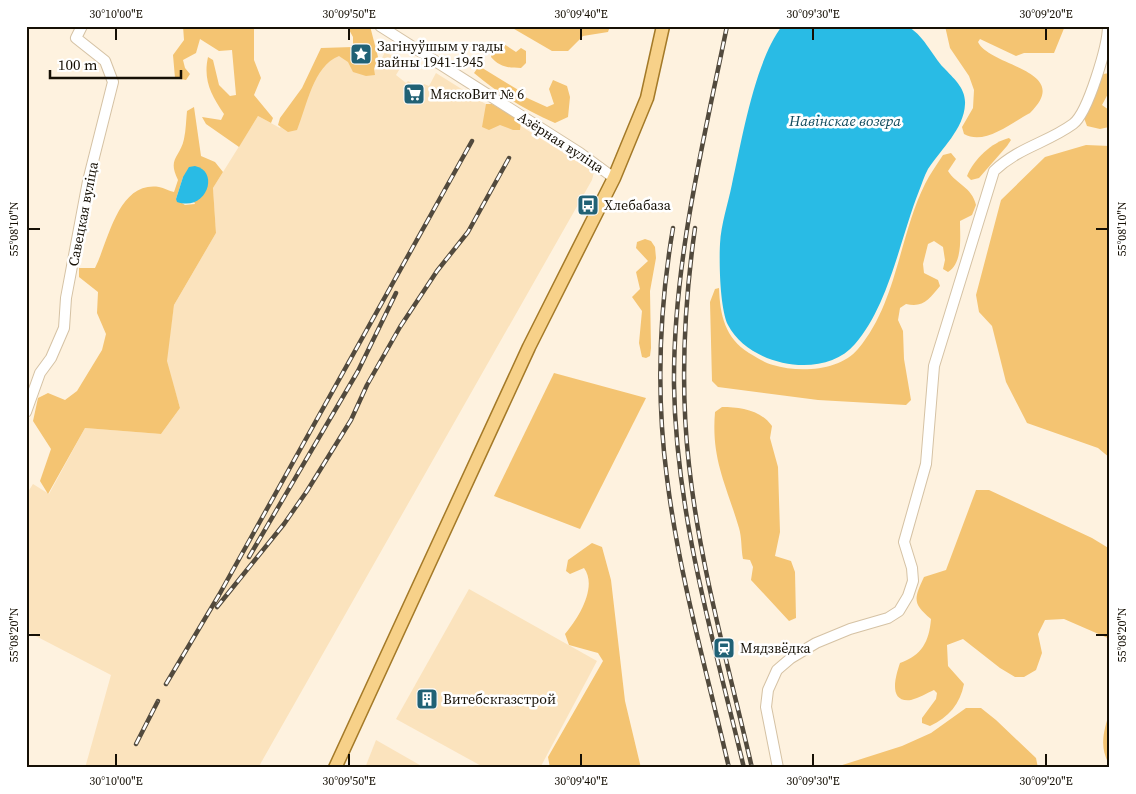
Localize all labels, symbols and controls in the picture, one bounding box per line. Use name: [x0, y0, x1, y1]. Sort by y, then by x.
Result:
text: 30°10'00"E: [89, 6, 143, 22]
text: 30°09'50"E: [322, 6, 376, 22]
text: 30°09'40"E: [554, 6, 608, 22]
text: 30°09'30"E: [786, 6, 840, 22]
text: 30°09'20"E: [1019, 6, 1073, 22]
place label: Загінуўшым у гады вайны 1941-1945: [377, 36, 504, 72]
place icon: Загінуўшым у гады вайны 1941-1945: [349, 42, 373, 66]
scale bar: [50, 48, 181, 80]
text: 100 m: [58, 54, 98, 75]
supermarket icon: МяскоВит № 6: [402, 82, 426, 106]
place label: МяскоВит № 6: [430, 84, 524, 104]
street label: Азёрная вуліца: [514, 107, 609, 178]
water label: Навінскае возера: [788, 110, 901, 131]
street label: Савецкая вуліца: [63, 159, 103, 268]
bus stop icon: Хлебабаза: [576, 193, 600, 217]
place label: Хлебабаза: [604, 195, 672, 215]
text: 55°08'10"N: [6, 201, 22, 257]
text: 55°08'10"N: [1114, 201, 1130, 257]
text: 55°08'20"N: [6, 607, 22, 663]
text: 55°08'20"N: [1114, 607, 1130, 663]
station icon: Мядзвёдка: [712, 636, 736, 660]
place label: Мядзвёдка: [740, 638, 811, 658]
building icon: Витебскгазстрой: [415, 687, 439, 711]
place label: Витебскгазстрой: [443, 689, 556, 709]
text: 30°10'00"E: [89, 773, 143, 789]
text: 30°09'50"E: [322, 773, 376, 789]
text: 30°09'40"E: [554, 773, 608, 789]
text: 30°09'30"E: [786, 773, 840, 789]
text: 30°09'20"E: [1019, 773, 1073, 789]

